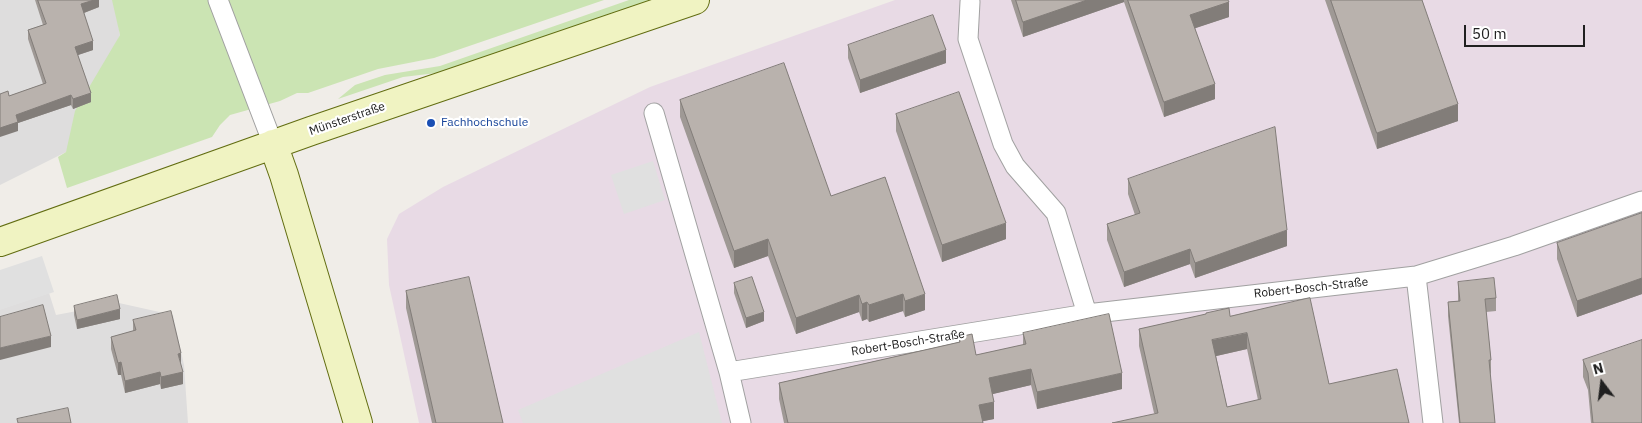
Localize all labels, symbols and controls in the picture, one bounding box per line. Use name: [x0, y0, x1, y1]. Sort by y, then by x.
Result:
scale bar: [1467, 15, 1588, 47]
text: 50 m: [1472, 24, 1507, 43]
street label: Münsterstraße: [307, 99, 387, 139]
place label: Fachhochschule: [441, 116, 528, 130]
marker: Fachhochschule: [425, 117, 437, 129]
street label: Robert-Bosch-Straße: [1253, 275, 1369, 301]
street label: Robert-Bosch-Straße: [850, 327, 966, 359]
north arrow: [1577, 358, 1627, 408]
text: N: [1591, 359, 1605, 379]

